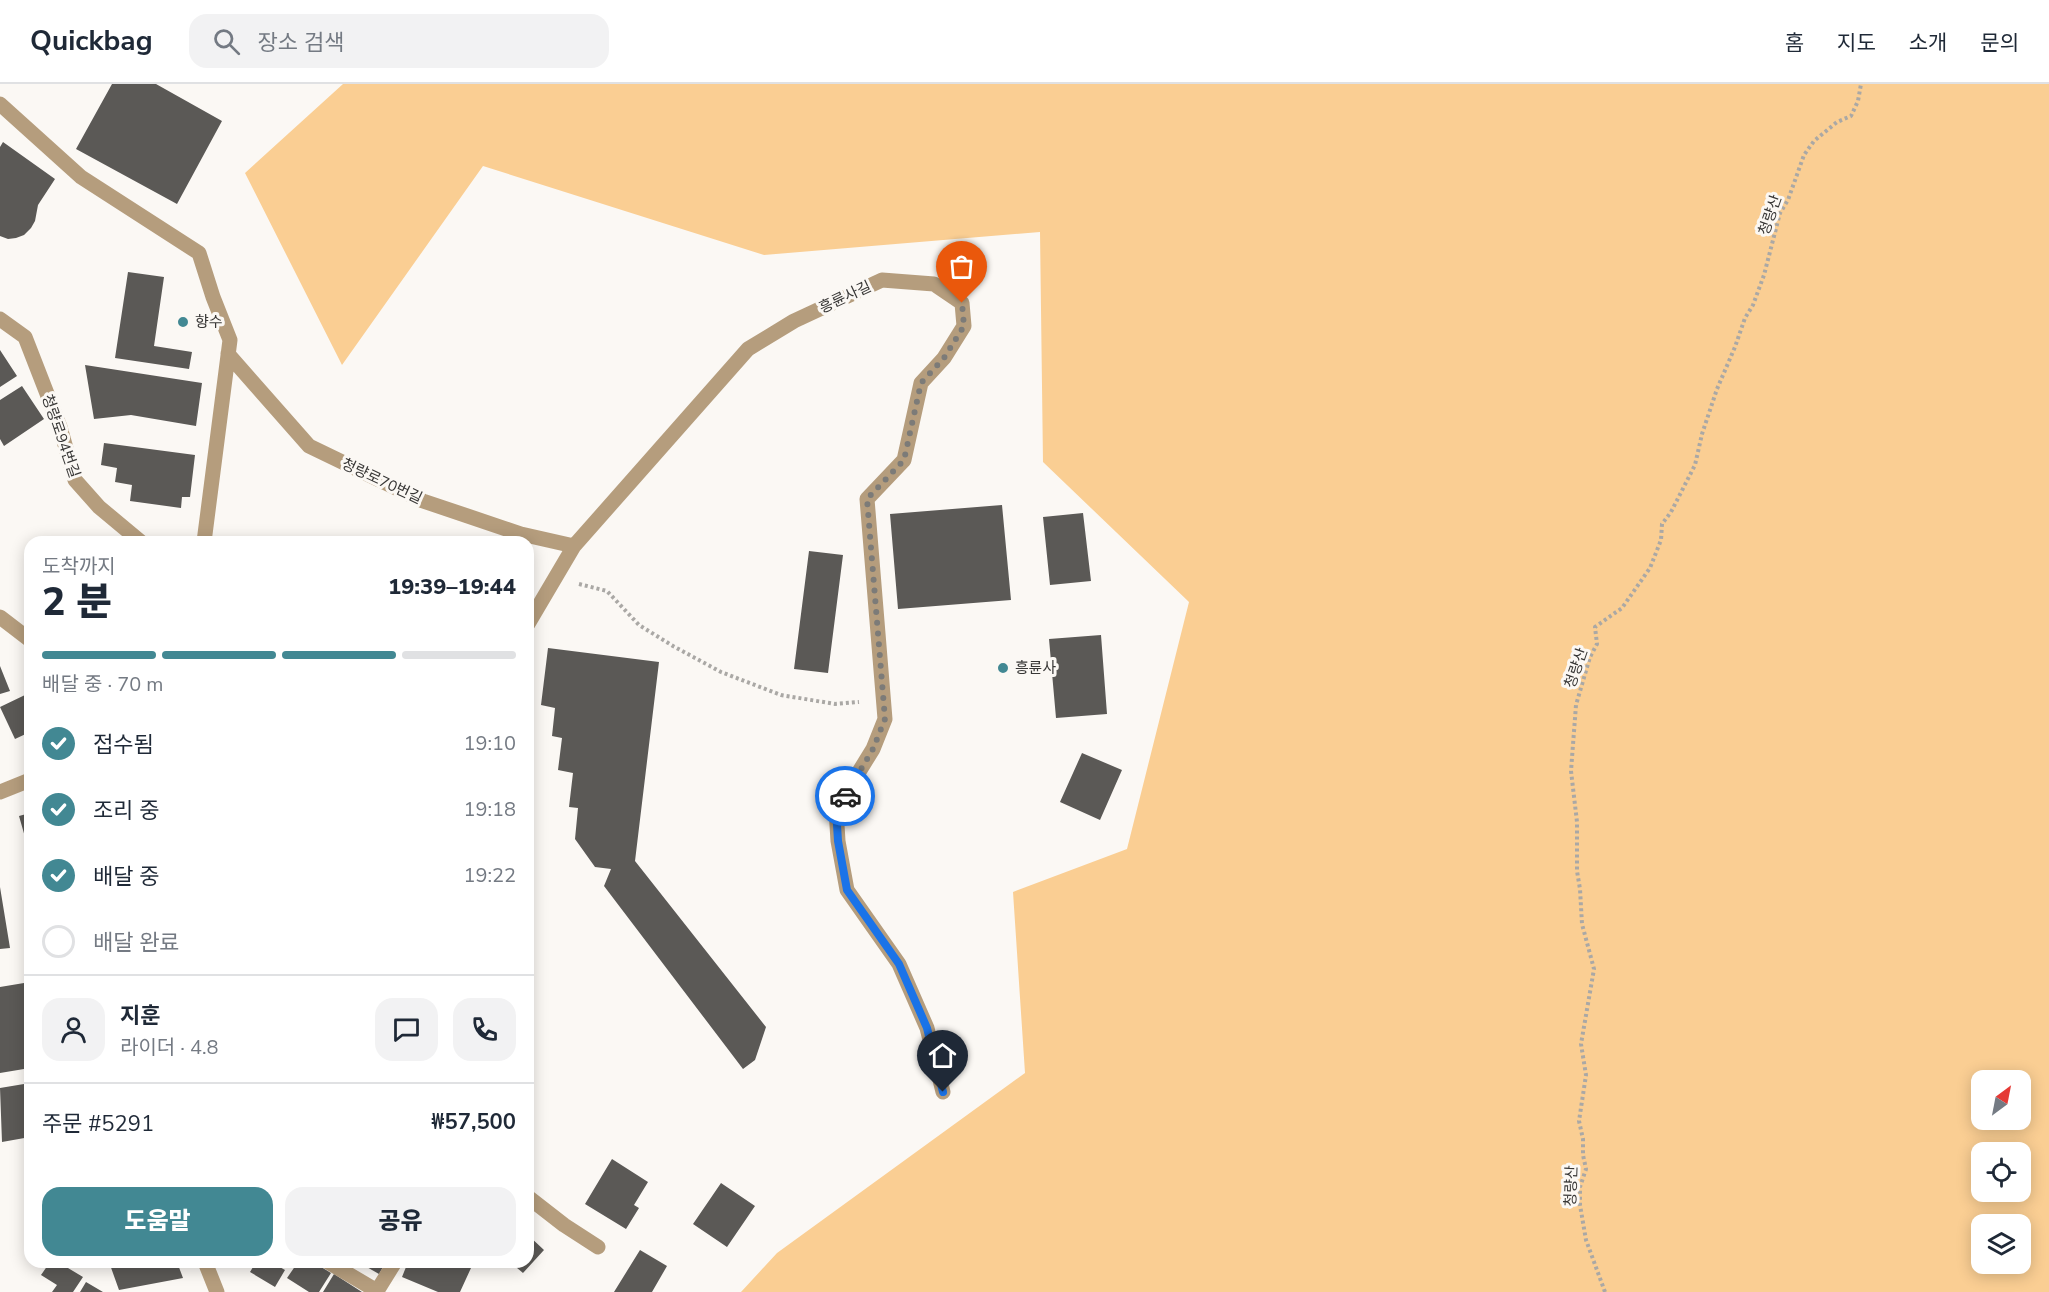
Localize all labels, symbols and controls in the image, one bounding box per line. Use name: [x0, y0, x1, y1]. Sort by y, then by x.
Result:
search box: [189, 14, 609, 68]
text: Quickbag: [30, 22, 153, 60]
icon: search: [210, 25, 243, 58]
text: 장소 검색: [258, 28, 344, 58]
text: 홈: [1785, 29, 1804, 57]
text: 지도: [1837, 29, 1876, 57]
text: 소개: [1909, 29, 1947, 57]
text: 문의: [1980, 29, 2019, 57]
street label: 청량산: [1754, 192, 1786, 238]
pin: [936, 241, 987, 303]
icon: bag: [945, 250, 978, 283]
street label: 흥륜사길: [816, 276, 874, 318]
place label: 향수: [195, 312, 223, 332]
marker: 향수: [176, 315, 190, 329]
street label: 청량로94번길: [37, 392, 85, 480]
street label: 청량로70번길: [338, 454, 426, 508]
text: 도착까지: [42, 553, 116, 580]
text: 19:39–19:44: [388, 572, 516, 602]
text: 2 분: [42, 576, 112, 629]
street label: 청량산: [1560, 645, 1592, 691]
place label: 흥륜사: [1015, 658, 1057, 678]
marker: 흥륜사: [996, 661, 1010, 675]
text: 배달 중 · 70 m: [42, 671, 163, 698]
icon: check: [42, 727, 75, 760]
text: 접수됨: [93, 730, 154, 760]
text: 19:10: [463, 730, 516, 757]
courier: [815, 766, 875, 826]
icon: car: [829, 780, 862, 813]
icon: check: [42, 793, 75, 826]
text: 조리 중: [93, 796, 159, 826]
text: 19:18: [463, 796, 516, 823]
icon: check: [42, 859, 75, 892]
text: 배달 중: [93, 862, 159, 892]
text: 19:22: [463, 862, 516, 889]
text: 배달 완료: [93, 928, 180, 958]
button: person: [42, 998, 105, 1061]
button: chat: [375, 998, 438, 1061]
button: phone: [453, 998, 516, 1061]
text: 지훈: [120, 1001, 160, 1031]
pin: [917, 1030, 968, 1092]
text: 라이더 · 4.8: [120, 1034, 219, 1061]
icon: home: [926, 1039, 959, 1072]
north arrow: [1971, 1070, 2031, 1130]
map controls: [1971, 1070, 2031, 1274]
text: ₩57,500: [431, 1107, 516, 1137]
text: 주문 #5291: [42, 1109, 154, 1139]
button: locate: [1971, 1142, 2031, 1202]
street label: 청량산: [1560, 1165, 1582, 1207]
button: 도움말: [42, 1187, 273, 1256]
button: 공유: [285, 1187, 516, 1256]
button: layers: [1971, 1214, 2031, 1274]

